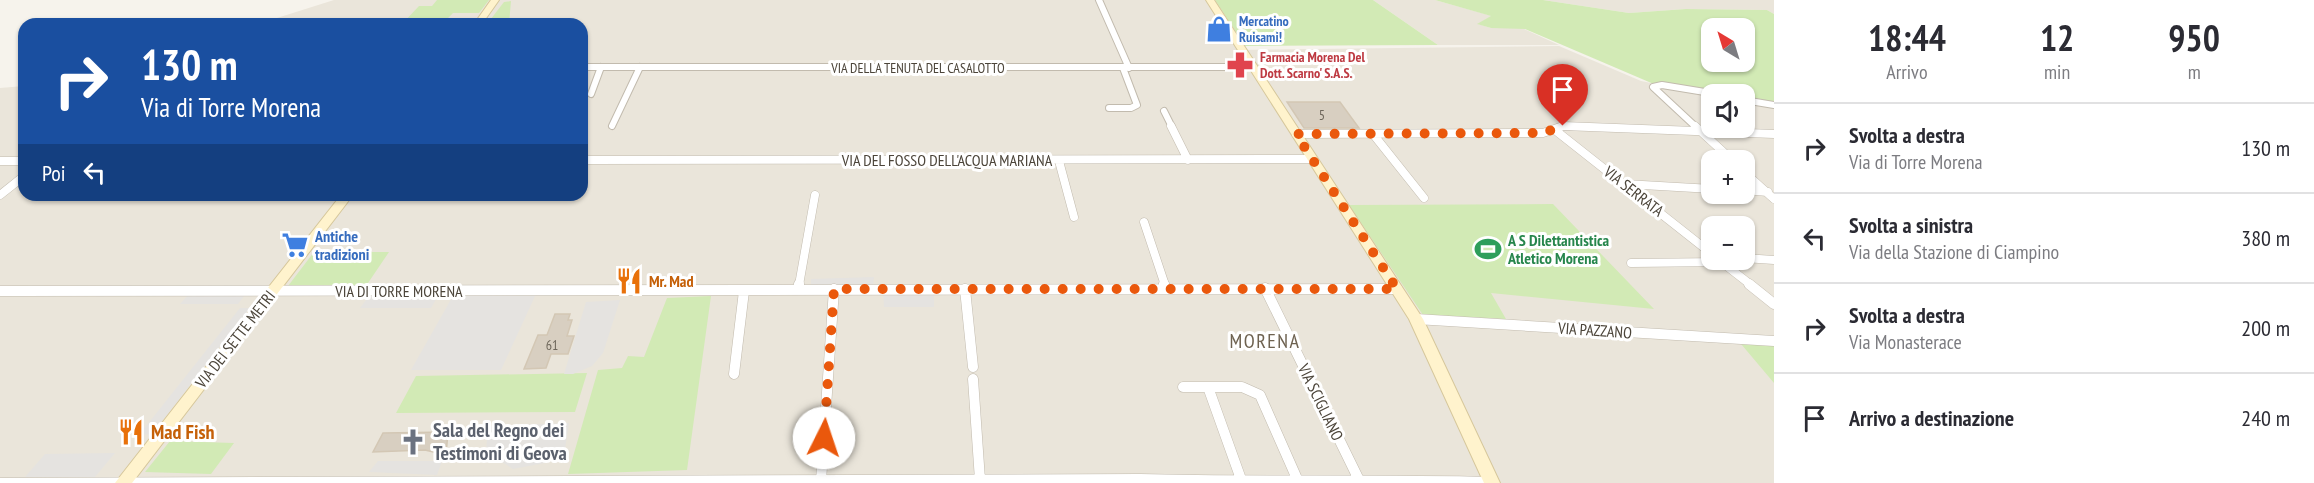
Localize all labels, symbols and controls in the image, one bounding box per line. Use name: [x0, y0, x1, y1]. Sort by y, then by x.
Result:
place label: Mercatino Ruisami!: [1239, 12, 1289, 46]
shop icon: Mercatino Ruisami!: [1204, 14, 1234, 44]
text: 18:44: [1868, 14, 1946, 61]
text: 12: [2040, 14, 2074, 61]
text: 950: [2168, 14, 2220, 61]
north arrow: [1701, 18, 1755, 72]
map controls: [1701, 18, 1755, 270]
text: 130 m: [141, 37, 238, 92]
icon: right: [42, 42, 120, 120]
place label: Farmacia Morena Del Dott. Scarno' S.A.S.: [1260, 48, 1366, 82]
pharmacy icon: Farmacia Morena Del Dott. Scarno' S.A.S.: [1225, 50, 1255, 80]
street label: VIA DELLA TENUTA DEL CASALOTTO: [830, 59, 1005, 77]
text: Arrivo: [1886, 59, 1928, 85]
text: min: [2044, 59, 2070, 85]
text: m: [2188, 59, 2201, 85]
pin: [1537, 64, 1588, 126]
icon: arrive: [1546, 73, 1579, 106]
button: sound: [1701, 84, 1755, 138]
text: Via di Torre Morena: [141, 90, 321, 124]
house number: 5: [1319, 106, 1325, 124]
text: Svolta a destra: [1849, 121, 1965, 149]
icon: right: [1798, 132, 1831, 165]
text: 130 m: [2241, 134, 2290, 162]
text: Via di Torre Morena: [1849, 149, 1982, 175]
street label: VIA DEL FOSSO DELL'ACQUA MARIANA: [841, 150, 1053, 170]
button: +: [1701, 150, 1755, 204]
icon: left: [78, 156, 111, 189]
text: Poi: [42, 159, 66, 187]
street label: VIA SERRATA: [1599, 161, 1668, 221]
text: Svolta a sinistra: [1849, 211, 1973, 239]
button: −: [1701, 216, 1755, 270]
icon: left: [1798, 222, 1831, 255]
text: 380 m: [2241, 224, 2290, 252]
place label: Antiche tradizioni: [314, 226, 370, 264]
supermarket icon: Antiche tradizioni: [280, 230, 310, 260]
place label: A S Dilettantistica Atletico Morena: [1507, 230, 1610, 268]
sports icon: A S Dilettantistica Atletico Morena: [1473, 234, 1503, 264]
text: Via della Stazione di Ciampino: [1849, 239, 2059, 265]
restaurant icon: Mr. Mad: [614, 266, 644, 296]
place label: Mr. Mad: [649, 271, 694, 291]
street label: VIA DI TORRE MORENA: [334, 281, 463, 301]
street label: VIA DEI SETTE METRI: [190, 286, 279, 393]
text: Svolta a destra: [1849, 301, 1965, 329]
icon: right: [1798, 312, 1831, 345]
text: 200 m: [2241, 314, 2290, 342]
street label: VIA PAZZANO: [1556, 317, 1633, 343]
district label: MORENA: [1229, 328, 1301, 354]
text: Via Monasterace: [1849, 329, 1962, 355]
house number: 61: [546, 336, 558, 354]
street label: VIA SCIGLIANO: [1293, 360, 1348, 444]
icon: arrive: [1798, 402, 1831, 435]
text: Arrivo a destinazione: [1849, 404, 2014, 432]
text: 240 m: [2241, 404, 2290, 432]
position arrow: [792, 406, 856, 470]
restaurant icon: Mad Fish: [116, 417, 146, 447]
place label: Sala del Regno dei Testimoni di Geova: [433, 417, 567, 466]
place label: Mad Fish: [151, 419, 214, 445]
church icon: Sala del Regno dei Testimoni di Geova: [398, 427, 428, 457]

